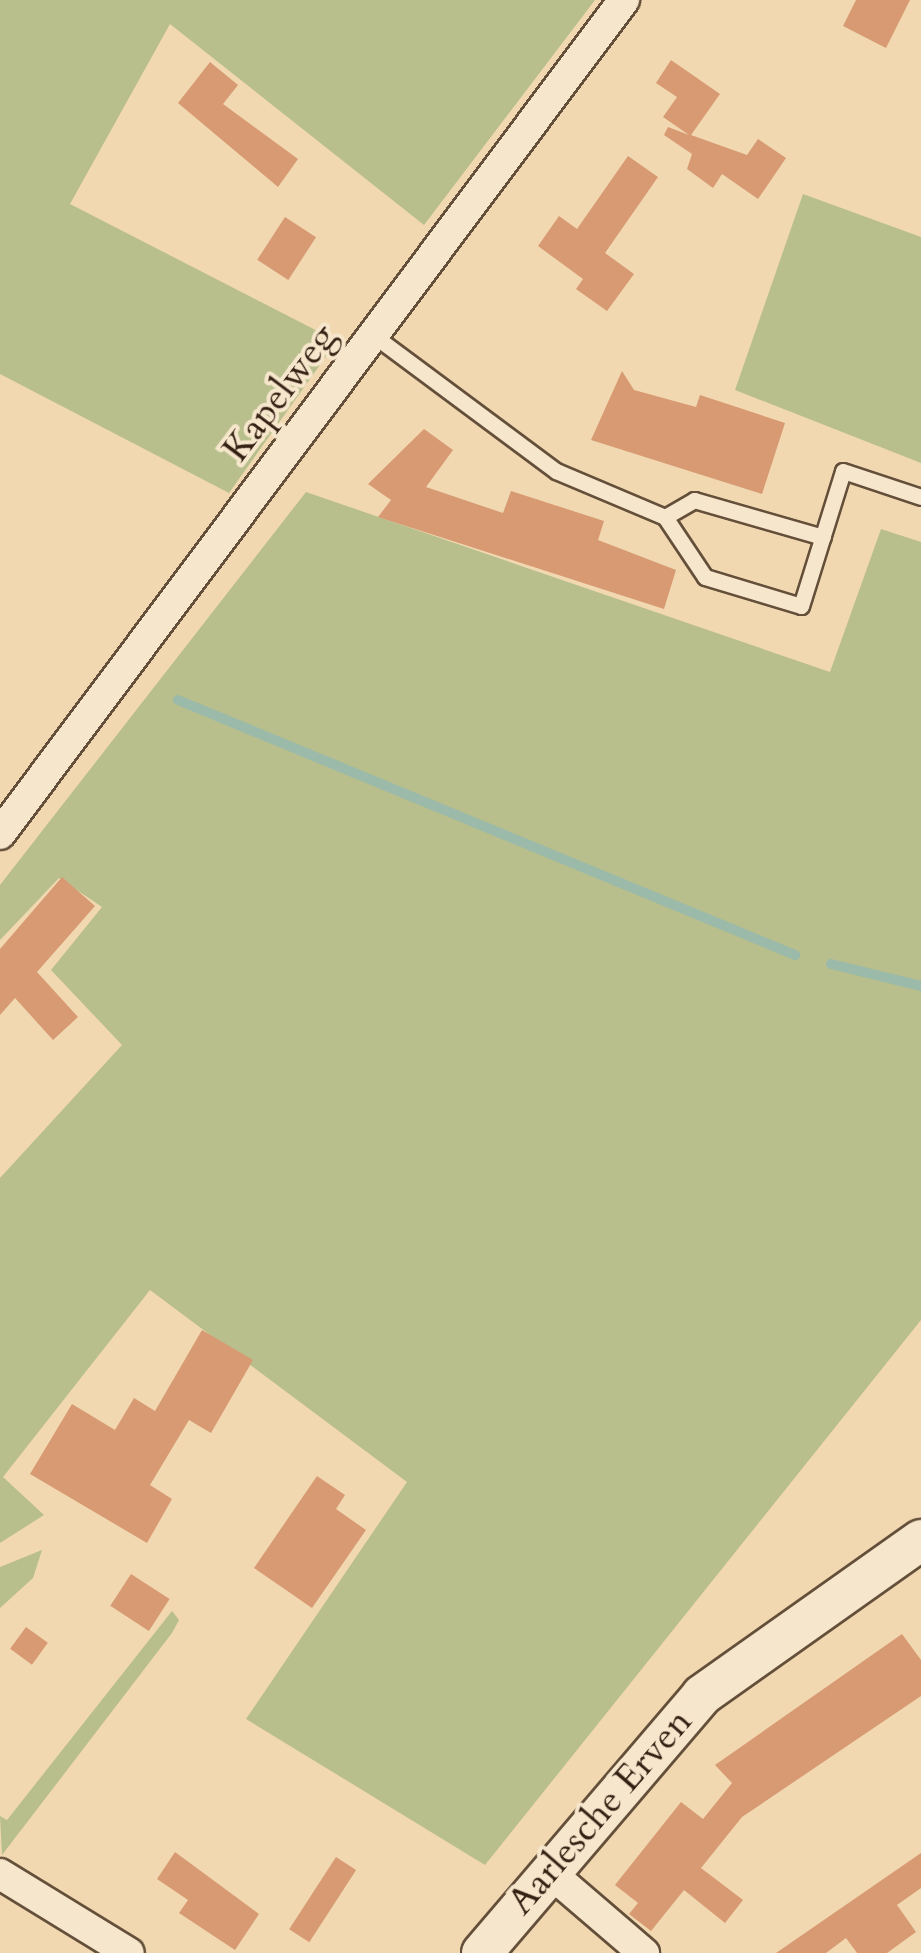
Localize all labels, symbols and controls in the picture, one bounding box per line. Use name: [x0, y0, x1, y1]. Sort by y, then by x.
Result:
street label: Kapelweg: [213, 315, 347, 471]
street label: Aarlesche Erven: [498, 1700, 702, 1924]

